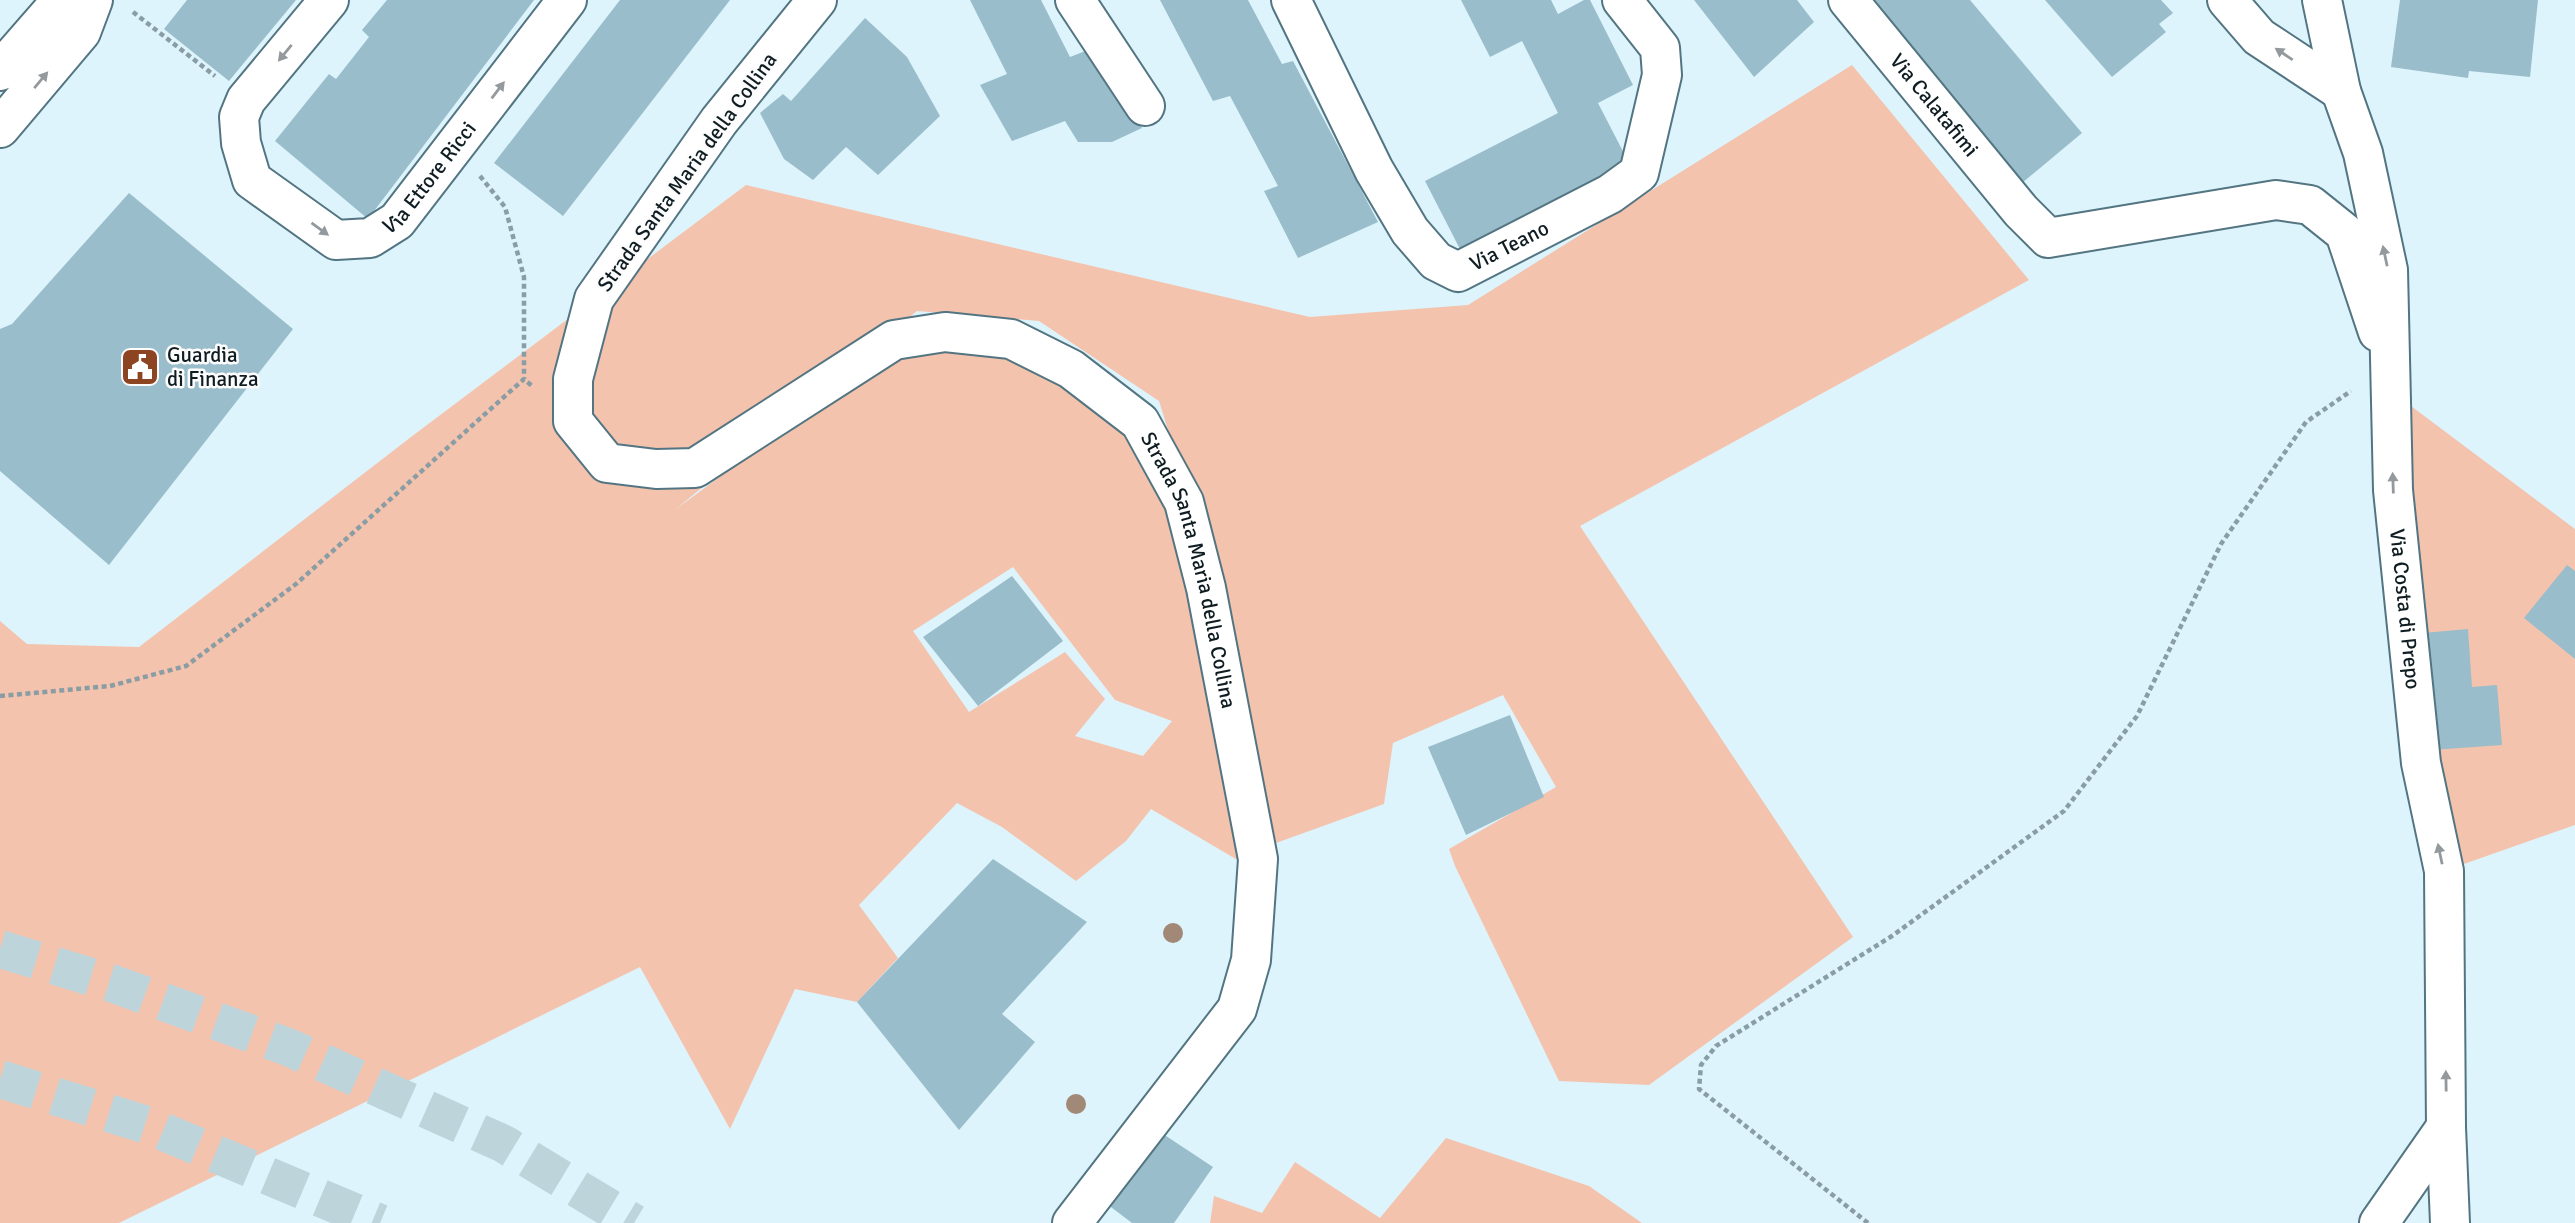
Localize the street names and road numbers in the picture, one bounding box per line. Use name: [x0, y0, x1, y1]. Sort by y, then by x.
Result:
street label: Strada Santa Maria della Collina: [592, 48, 782, 296]
street label: Via Calatafimi: [1884, 48, 1984, 162]
street label: Via Ettore Ricci: [378, 116, 482, 240]
street label: Via Teano: [1465, 215, 1553, 277]
street label: Strada Santa Maria della Collina: [1135, 427, 1242, 711]
street label: Via Costa di Prepo: [2384, 527, 2426, 690]

